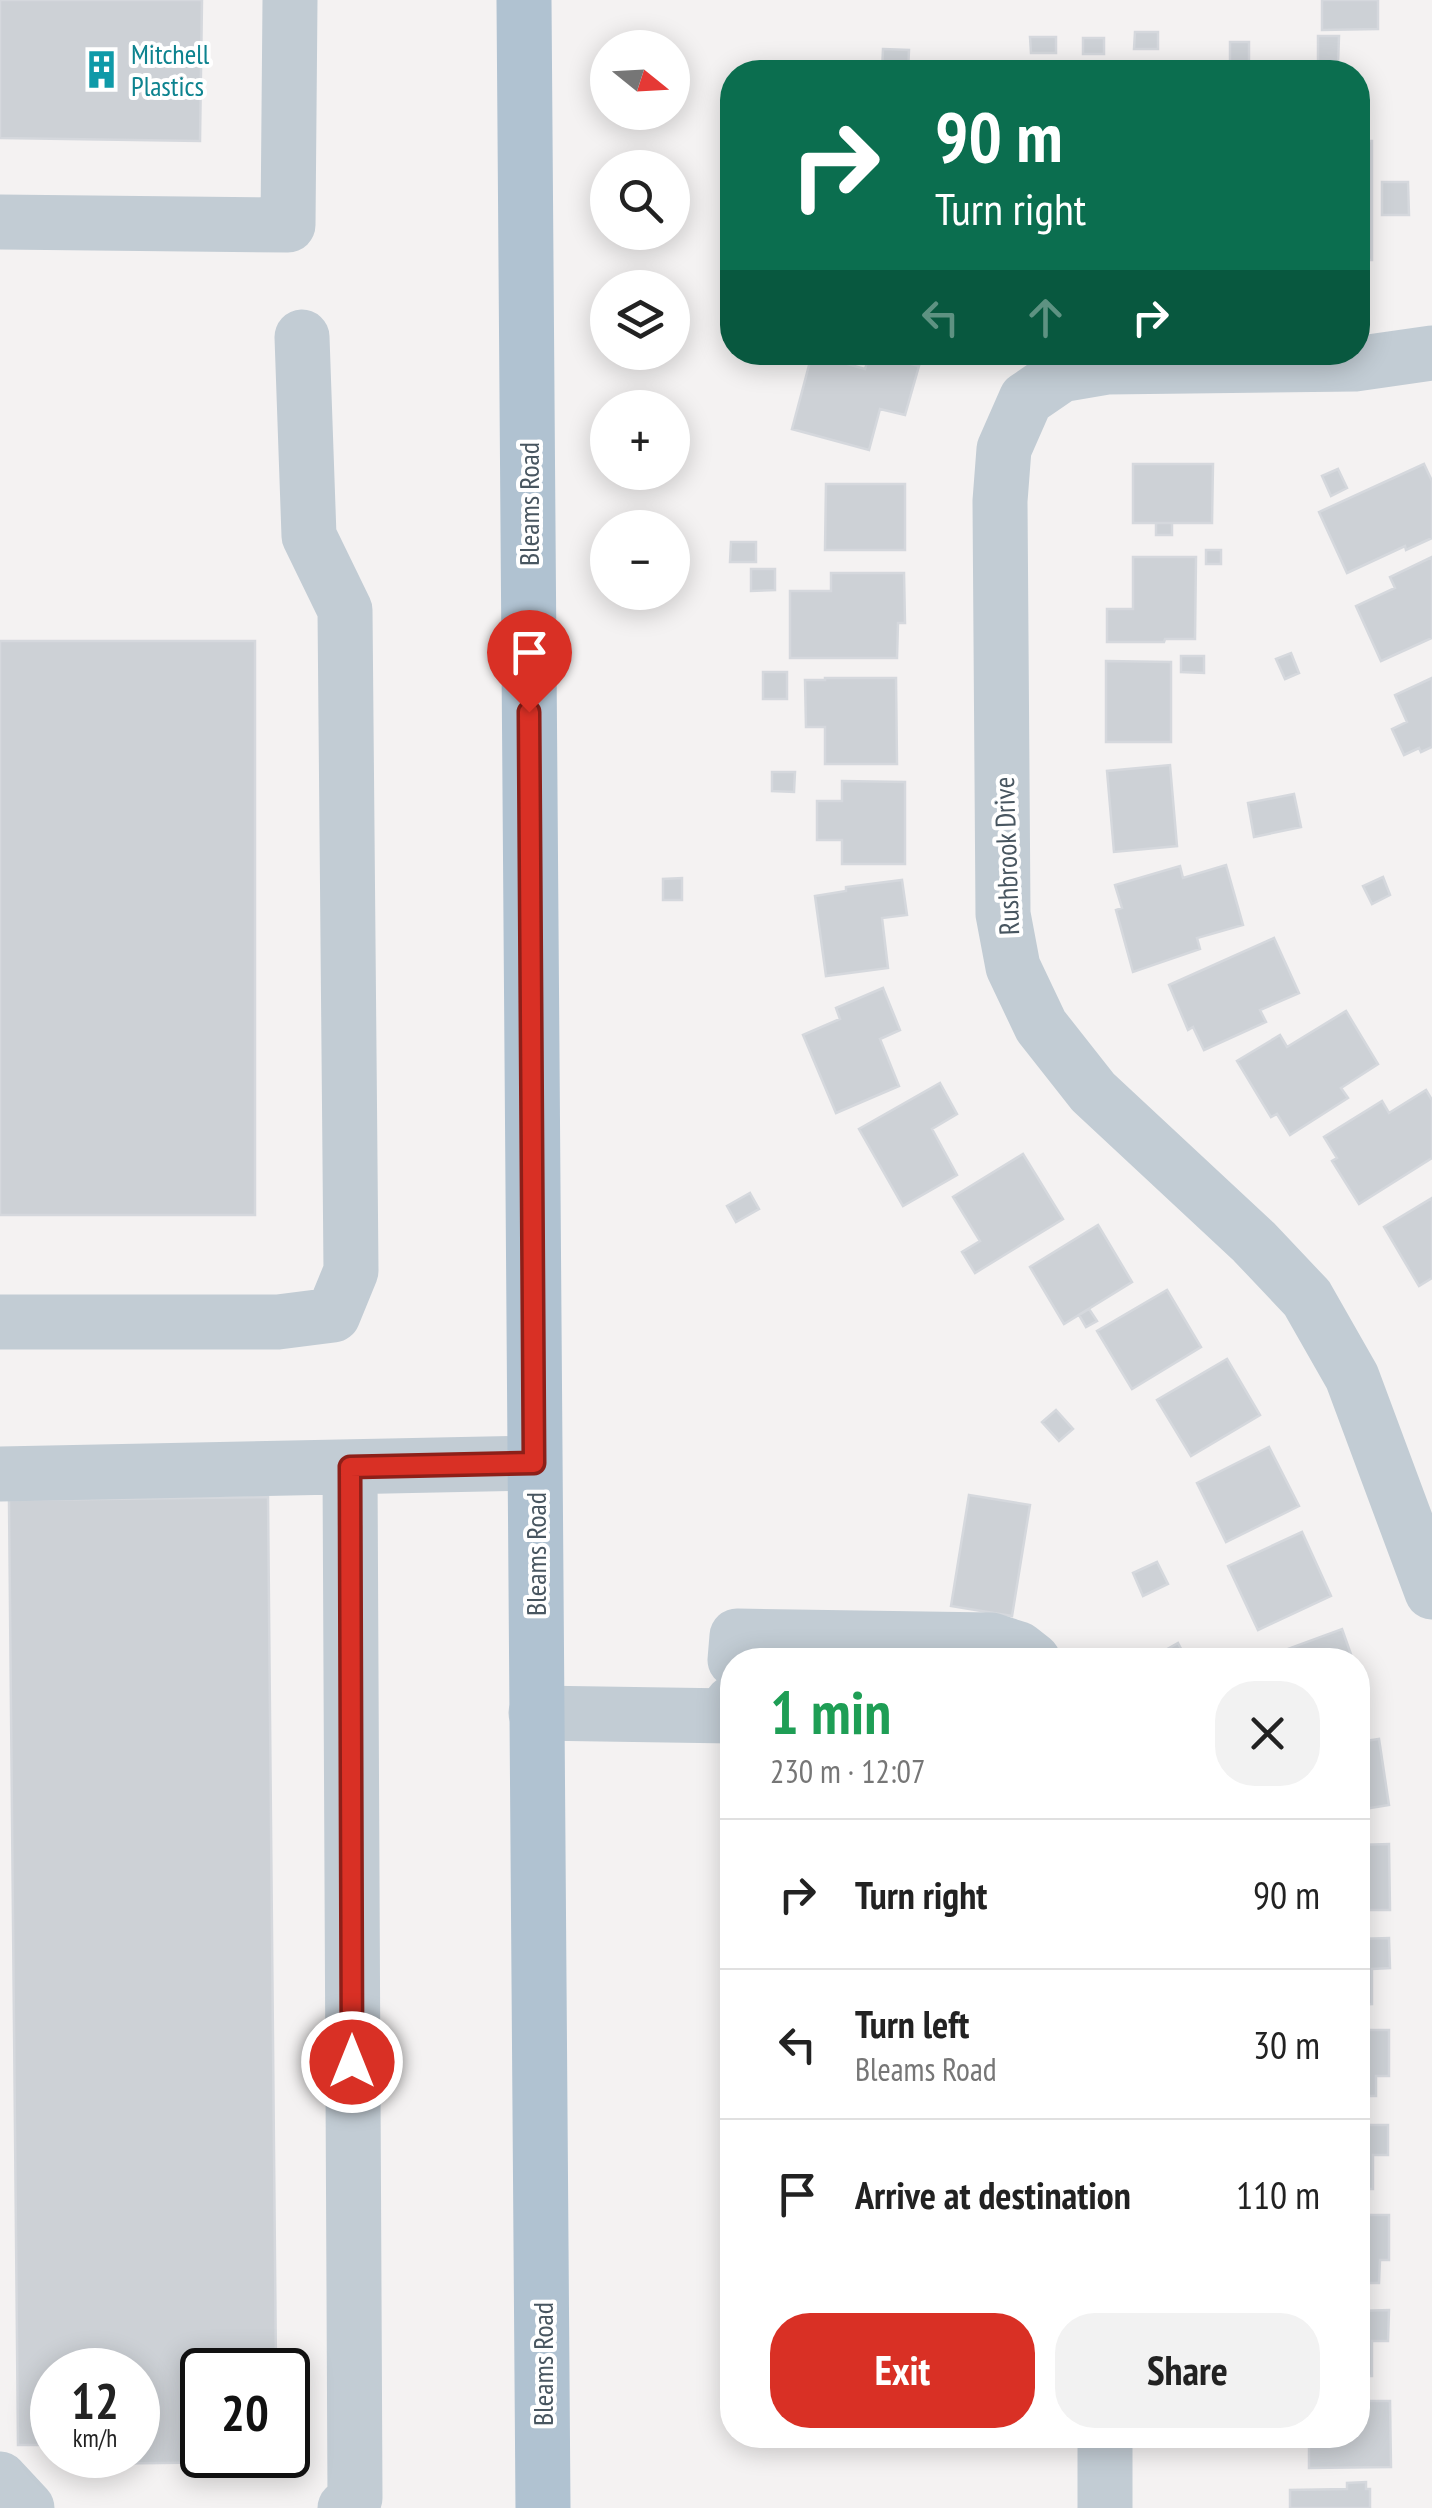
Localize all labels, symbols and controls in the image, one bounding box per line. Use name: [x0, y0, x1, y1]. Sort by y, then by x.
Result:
north arrow: [590, 30, 690, 130]
map controls: [590, 30, 690, 610]
place label: Mitchell Plastics: [131, 35, 210, 104]
building icon: Mitchell Plastics: [80, 48, 122, 90]
text: 90 m: [935, 91, 1063, 181]
icon: right: [770, 100, 900, 230]
button: search: [590, 150, 690, 250]
text: Turn right: [935, 179, 1086, 237]
button: layers: [590, 270, 690, 370]
icon: left: [913, 290, 968, 345]
icon: ahead: [1018, 290, 1073, 345]
icon: right: [1123, 290, 1178, 345]
button: +: [590, 390, 690, 490]
street label: Bleams Road: [510, 442, 547, 566]
button: −: [590, 510, 690, 610]
pin: [487, 610, 572, 713]
icon: arrive: [502, 625, 557, 680]
street label: Rushbrook Drive: [985, 776, 1027, 936]
street label: Bleams Road: [517, 1492, 554, 1616]
text: 1 min: [770, 1673, 891, 1751]
button: close: [1215, 1681, 1320, 1786]
text: 230 m · 12:07: [770, 1750, 925, 1792]
icon: right: [770, 1867, 825, 1922]
text: Turn right: [855, 1870, 987, 1919]
text: 90 m: [1253, 1870, 1320, 1919]
text: Turn left: [855, 1999, 969, 2048]
position arrow: [300, 2010, 404, 2114]
icon: left: [770, 2017, 825, 2072]
text: 30 m: [1253, 2020, 1320, 2069]
text: Bleams Road: [855, 2048, 997, 2090]
icon: arrive: [770, 2167, 825, 2222]
text: Arrive at destination: [855, 2170, 1131, 2219]
text: 110 m: [1236, 2170, 1320, 2219]
street label: Bleams Road: [524, 2302, 561, 2426]
button: Exit: [770, 2313, 1035, 2428]
button: Share: [1055, 2313, 1320, 2428]
speed limit sign: 20: [180, 2348, 310, 2478]
text: 12: [71, 2368, 119, 2433]
text: km/h: [73, 2422, 117, 2454]

